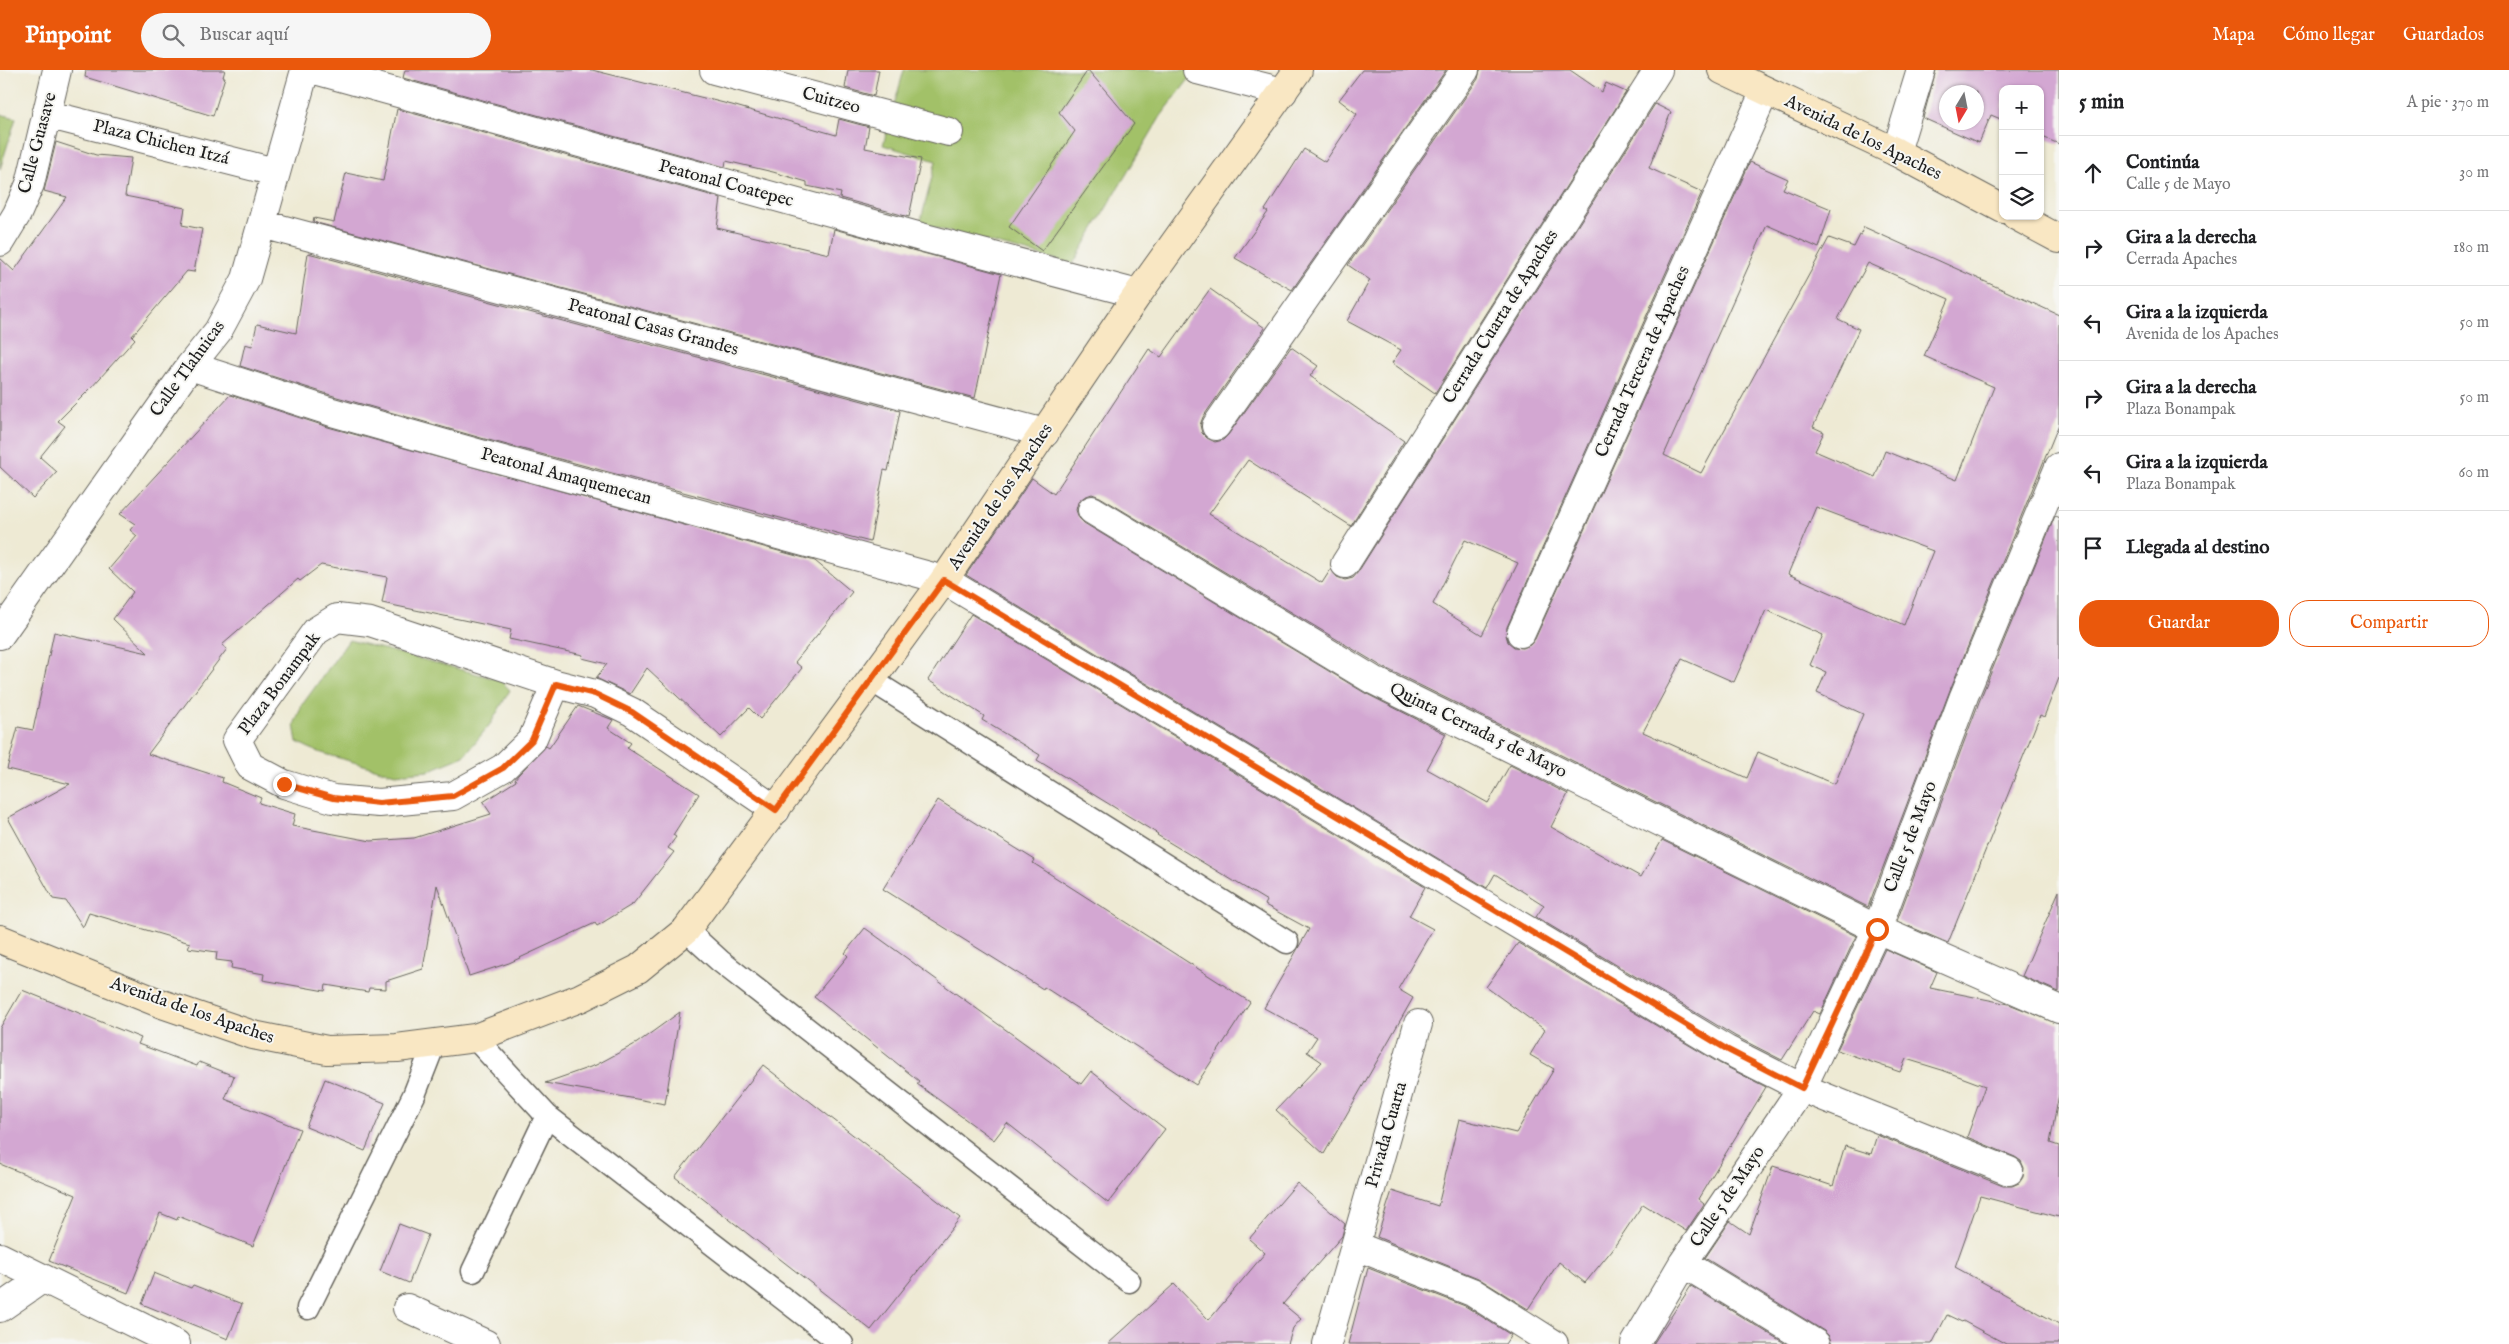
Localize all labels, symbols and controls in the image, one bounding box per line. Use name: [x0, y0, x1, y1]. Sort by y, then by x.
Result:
search box: [141, 13, 491, 58]
text: Pinpoint: [25, 20, 111, 51]
icon: search: [159, 21, 187, 49]
text: Buscar aquí: [199, 23, 288, 47]
text: Mapa: [2212, 24, 2255, 47]
text: Cómo llegar: [2283, 24, 2375, 47]
text: Guardados: [2403, 24, 2484, 47]
street label: Cuitzeo: [799, 82, 863, 120]
north arrow: [1939, 85, 1984, 130]
map controls: [1999, 85, 2044, 220]
button: +: [1999, 85, 2044, 130]
text: 5 min: [2079, 89, 2124, 116]
street label: Calle Guasave: [13, 90, 63, 196]
street label: Avenida de los Apaches: [1780, 90, 1945, 186]
text: A pie · 370 m: [2407, 93, 2489, 113]
street label: Plaza Chichen Itzá: [91, 115, 232, 171]
button: −: [1999, 130, 2044, 175]
text: Continúa: [2126, 151, 2200, 175]
street label: Peatonal Coatepec: [656, 155, 796, 213]
icon: ahead: [2079, 159, 2107, 187]
text: 30 m: [2459, 163, 2489, 183]
button: layers: [1999, 175, 2044, 220]
text: Calle 5 de Mayo: [2126, 175, 2231, 195]
street label: Cerrada Cuarta de Apaches: [1438, 226, 1564, 408]
text: Gira a la derecha: [2126, 226, 2256, 250]
icon: right: [2079, 234, 2107, 262]
text: 180 m: [2453, 238, 2489, 258]
text: Cerrada Apaches: [2126, 250, 2237, 270]
street label: Cerrada Tercera de Apaches: [1590, 263, 1696, 461]
street label: Peatonal Casas Grandes: [565, 294, 741, 362]
text: Gira a la izquierda: [2126, 301, 2268, 325]
icon: left: [2079, 309, 2107, 337]
text: 50 m: [2460, 313, 2489, 333]
street label: Calle Tlahuicas: [145, 316, 231, 422]
text: Avenida de los Apaches: [2126, 325, 2279, 345]
text: Gira a la derecha: [2126, 376, 2256, 400]
icon: right: [2079, 384, 2107, 412]
text: 50 m: [2460, 388, 2489, 408]
text: Plaza Bonampak: [2126, 400, 2235, 420]
street label: Avenida de los Apaches: [943, 419, 1059, 575]
street label: Peatonal Amaquemecan: [478, 443, 654, 511]
text: Gira a la izquierda: [2126, 451, 2268, 475]
icon: left: [2079, 459, 2107, 487]
text: 60 m: [2459, 463, 2489, 483]
text: Plaza Bonampak: [2126, 475, 2235, 495]
icon: arrive: [2079, 534, 2107, 562]
text: Llegada al destino: [2126, 536, 2269, 560]
button: Guardar: [2079, 600, 2279, 647]
button: Compartir: [2289, 600, 2489, 647]
street label: Plaza Bonampak: [234, 628, 326, 740]
street label: Quinta Cerrada 5 de Mayo: [1385, 678, 1571, 784]
route end: [273, 773, 296, 796]
street label: Calle 5 de Mayo: [1879, 778, 1943, 896]
route start: [1866, 918, 1889, 941]
street label: Avenida de los Apaches: [106, 972, 277, 1050]
street label: Privada Cuarta: [1361, 1079, 1413, 1191]
street label: Calle 5 de Mayo: [1686, 1142, 1771, 1252]

